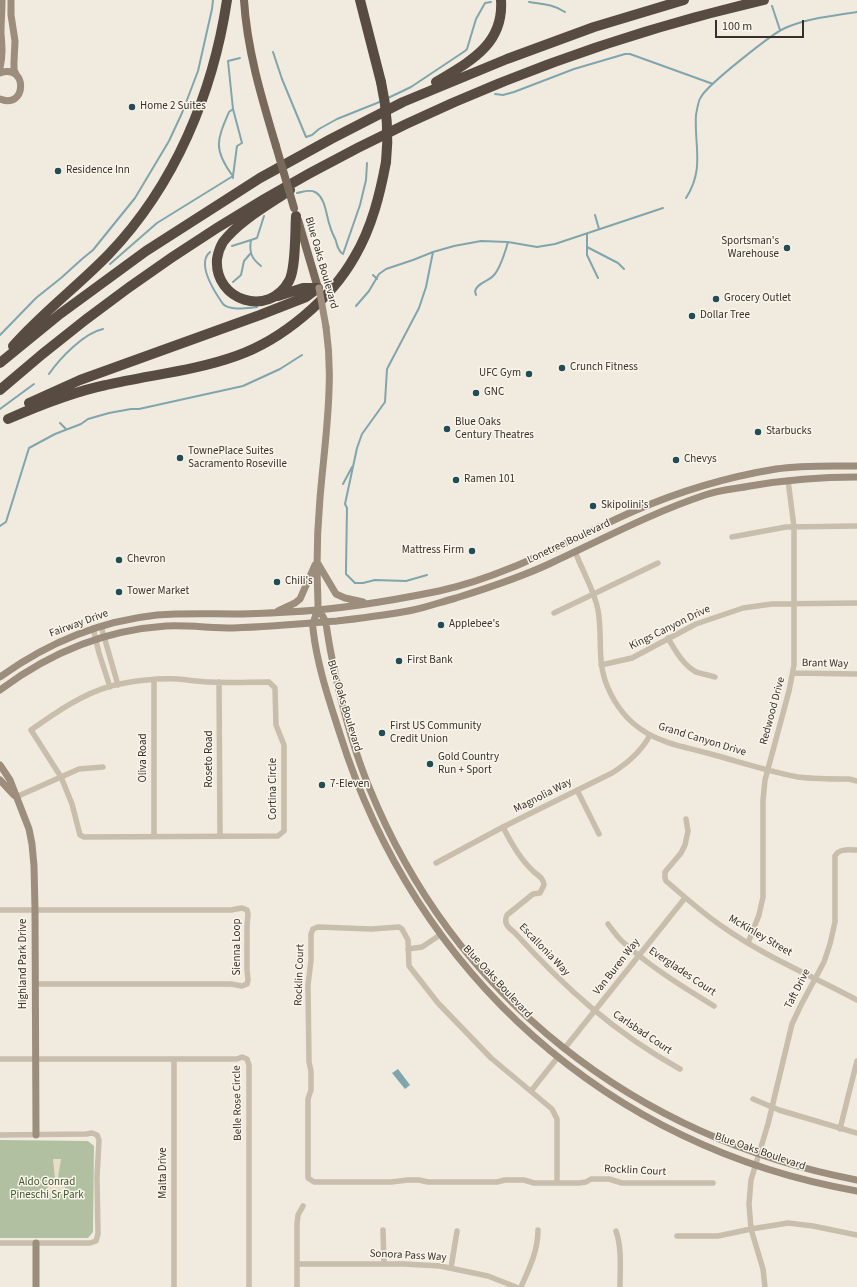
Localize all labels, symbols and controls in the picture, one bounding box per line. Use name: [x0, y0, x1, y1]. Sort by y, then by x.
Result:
scale bar: [717, 12, 806, 38]
text: 100 m: [722, 18, 752, 35]
place label: Home 2 Suites: [140, 100, 206, 114]
marker: Home 2 Suites: [127, 102, 137, 112]
place label: Residence Inn: [66, 164, 130, 178]
marker: Residence Inn: [53, 166, 63, 176]
street label: Blue Oaks Boulevard: [302, 216, 340, 310]
place label: Sportsman's Warehouse: [721, 235, 779, 261]
marker: Sportsman's Warehouse: [782, 243, 792, 253]
place label: Grocery Outlet: [724, 292, 791, 306]
marker: Grocery Outlet: [711, 294, 721, 304]
place label: Dollar Tree: [700, 309, 750, 323]
marker: Dollar Tree: [687, 311, 697, 321]
place label: Crunch Fitness: [570, 361, 638, 375]
marker: Crunch Fitness: [557, 363, 567, 373]
place label: UFC Gym: [479, 367, 521, 381]
marker: UFC Gym: [524, 369, 534, 379]
place label: GNC: [484, 386, 504, 400]
marker: GNC: [471, 388, 481, 398]
place label: Blue Oaks Century Theatres: [455, 416, 534, 442]
marker: Blue Oaks Century Theatres: [442, 424, 452, 434]
place label: Starbucks: [766, 425, 812, 439]
marker: Starbucks: [753, 427, 763, 437]
place label: TownePlace Suites Sacramento Roseville: [188, 445, 287, 471]
marker: TownePlace Suites Sacramento Roseville: [175, 453, 185, 463]
place label: Chevys: [684, 453, 717, 467]
marker: Chevys: [671, 455, 681, 465]
place label: Ramen 101: [464, 473, 515, 487]
marker: Ramen 101: [451, 475, 461, 485]
place label: Skipolini's: [601, 499, 648, 513]
marker: Skipolini's: [588, 501, 598, 511]
street label: Lonetree Boulevard: [525, 517, 613, 567]
place label: Mattress Firm: [402, 544, 464, 558]
marker: Mattress Firm: [467, 546, 477, 556]
place label: Chevron: [127, 553, 166, 567]
marker: Chevron: [114, 555, 124, 565]
place label: Chili's: [285, 575, 313, 589]
marker: Chili's: [272, 577, 282, 587]
place label: Tower Market: [127, 585, 189, 599]
marker: Tower Market: [114, 587, 124, 597]
street label: Kings Canyon Drive: [627, 603, 713, 653]
street label: Fairway Drive: [48, 607, 110, 641]
place label: Applebee's: [449, 618, 500, 632]
marker: Applebee's: [436, 620, 446, 630]
place label: First Bank: [407, 654, 453, 668]
marker: First Bank: [394, 656, 404, 666]
street label: Brant Way: [802, 657, 848, 671]
street label: Blue Oaks Boulevard: [324, 659, 364, 753]
street label: Redwood Drive: [758, 676, 788, 746]
place label: First US Community Credit Union: [390, 720, 481, 746]
street label: Grand Canyon Drive: [656, 720, 748, 760]
marker: First US Community Credit Union: [377, 728, 387, 738]
street label: Roseto Road: [203, 730, 217, 788]
street label: Oliva Road: [137, 733, 151, 783]
place label: Gold Country Run + Sport: [438, 751, 499, 777]
street label: Cortina Circle: [267, 758, 281, 820]
marker: Gold Country Run + Sport: [425, 759, 435, 769]
street label: Magnolia Way: [512, 776, 574, 816]
place label: 7-Eleven: [330, 778, 370, 792]
marker: 7-Eleven: [317, 780, 327, 790]
street label: McKinley Street: [726, 912, 794, 960]
street label: Sienna Loop: [231, 918, 245, 976]
street label: Highland Park Drive: [17, 919, 31, 1009]
street label: Escallonia Way: [516, 921, 572, 979]
street label: Van Buren Way: [591, 936, 643, 998]
street label: Blue Oaks Boulevard: [460, 943, 534, 1021]
street label: Rocklin Court: [292, 944, 308, 1006]
street label: Everglades Court: [646, 945, 718, 999]
street label: Taft Drive: [782, 967, 814, 1011]
street label: Carlsbad Court: [610, 1008, 674, 1058]
street label: Belle Rose Circle: [231, 1065, 245, 1141]
street label: Blue Oaks Boulevard: [713, 1130, 807, 1174]
street label: Malta Drive: [157, 1147, 171, 1199]
street label: Rocklin Court: [604, 1163, 666, 1179]
park label: Aldo Conrad Pineschi Sr Park: [10, 1176, 84, 1202]
street label: Sonora Pass Way: [369, 1247, 447, 1265]

